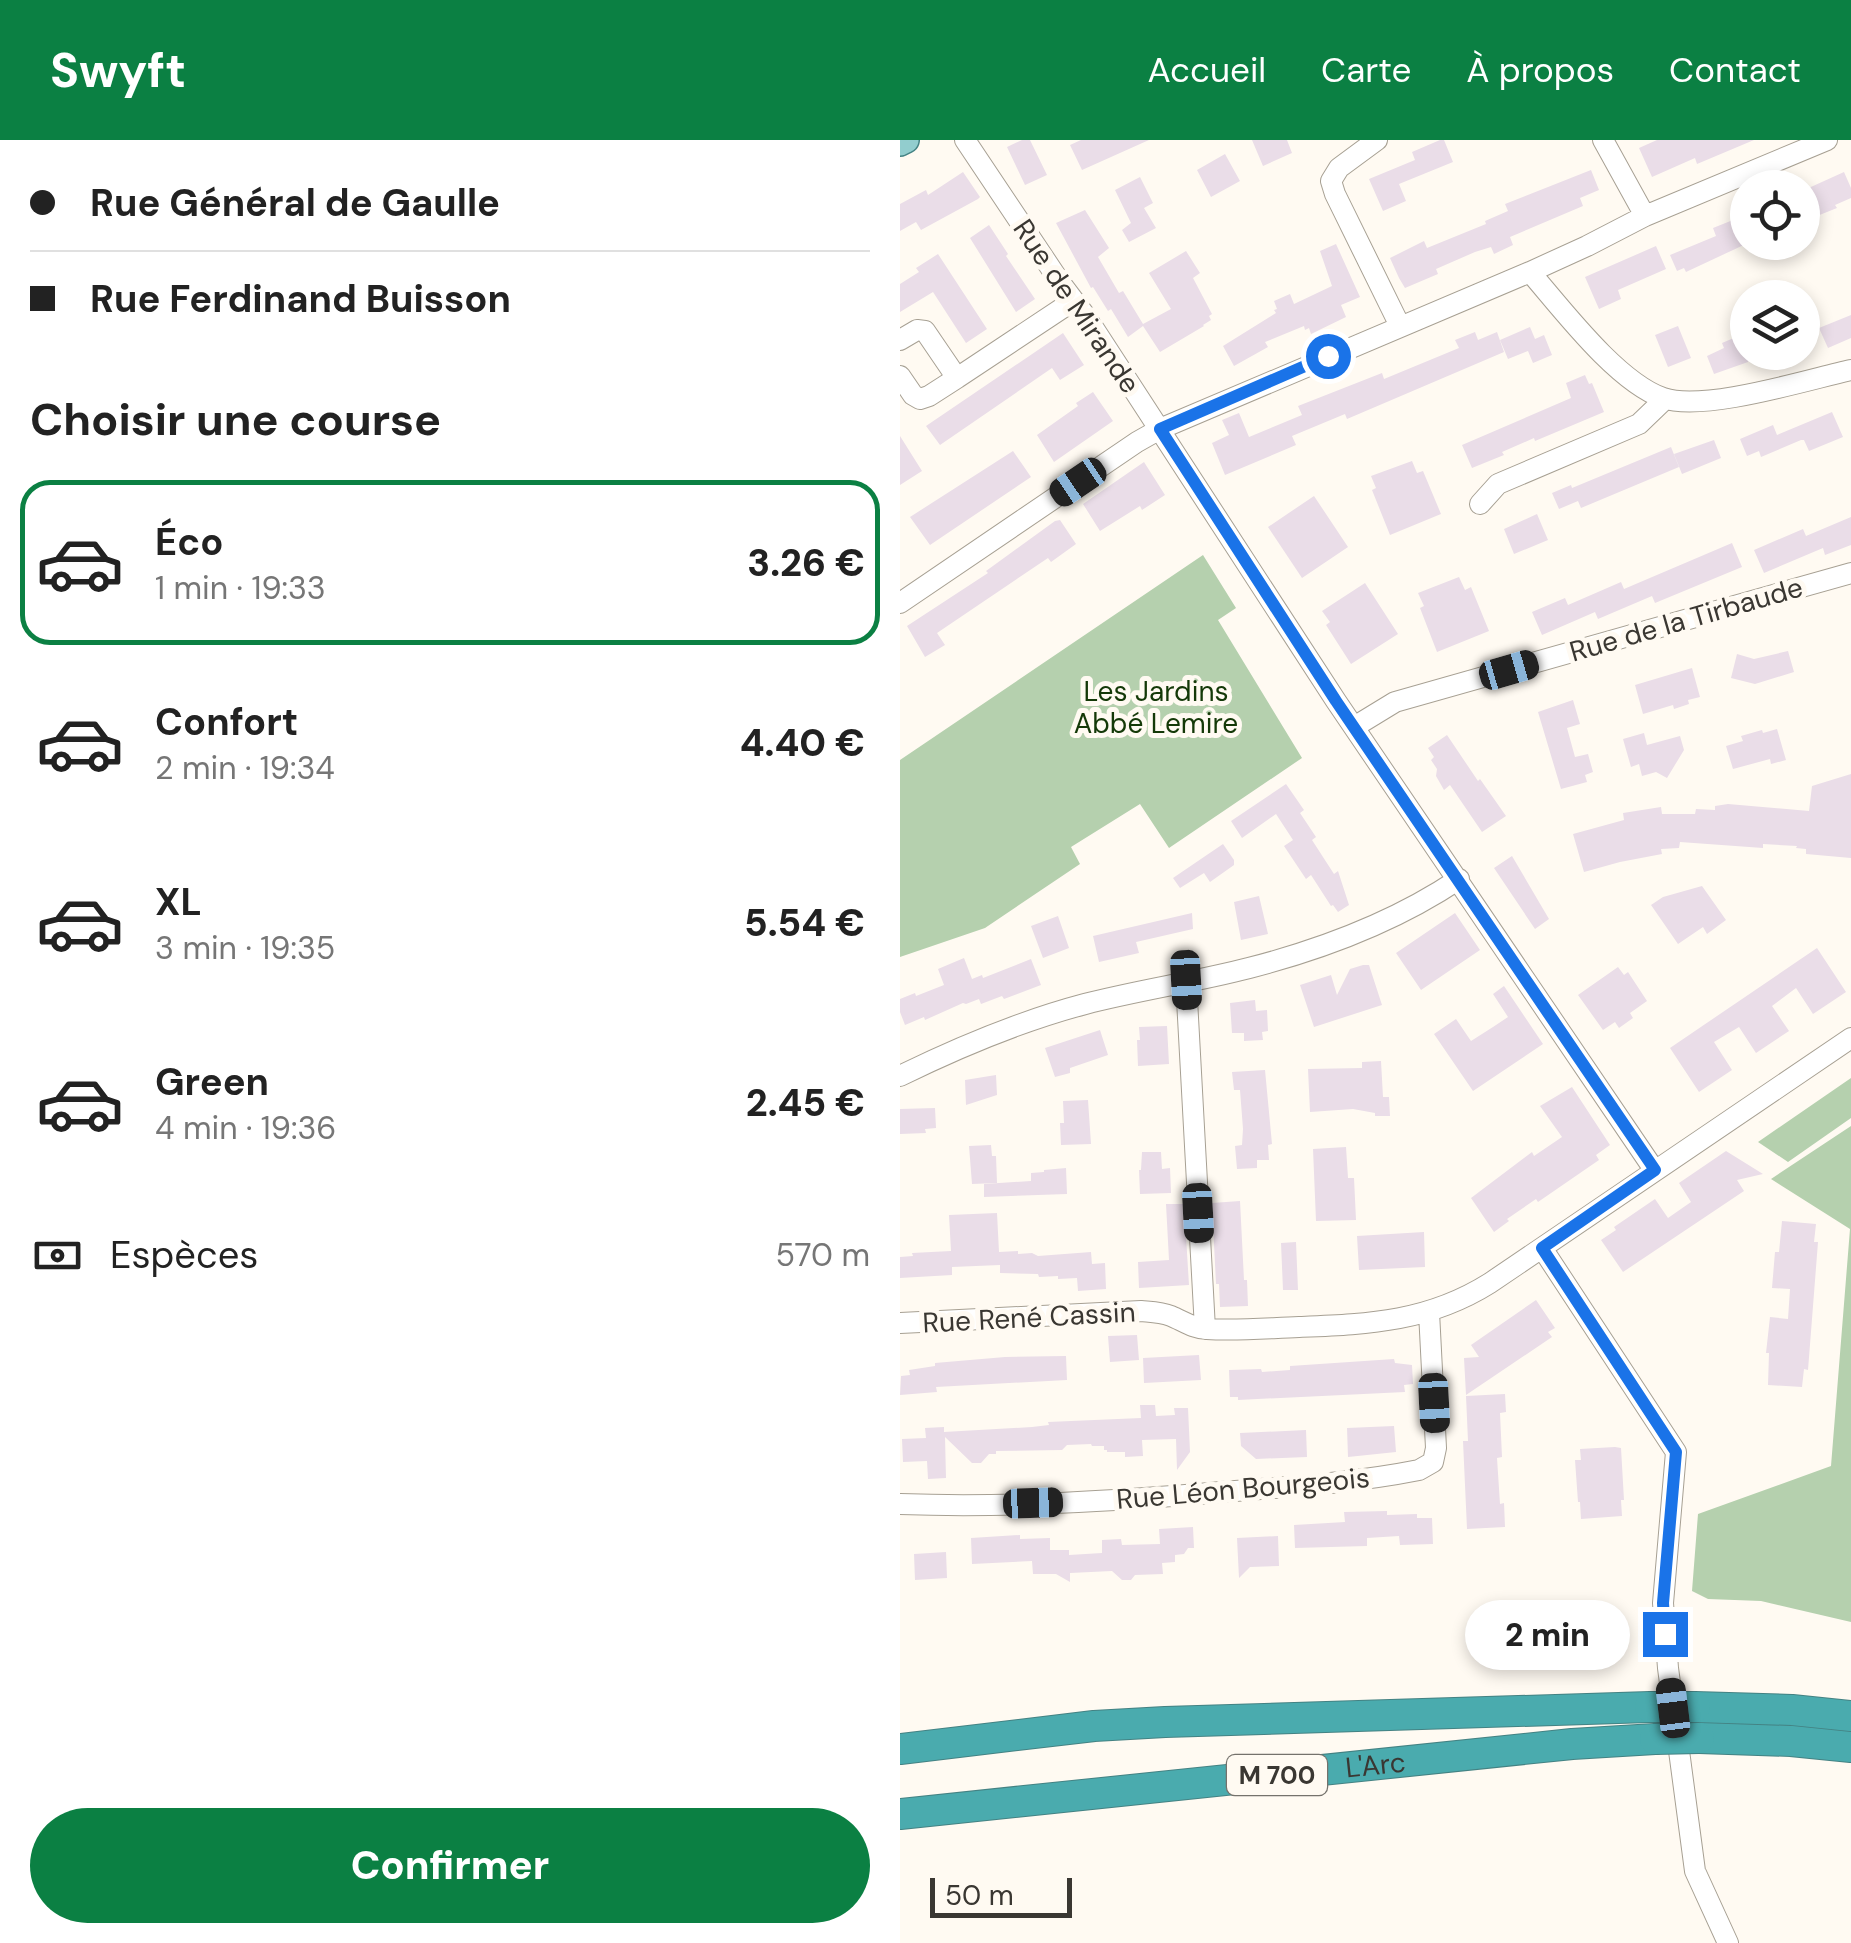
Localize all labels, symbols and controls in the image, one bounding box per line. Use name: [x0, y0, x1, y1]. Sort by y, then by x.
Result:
text: Swyft: [50, 39, 186, 102]
text: Accueil: [1148, 47, 1266, 93]
text: Carte: [1321, 47, 1411, 93]
text: À propos: [1466, 47, 1614, 93]
text: Contact: [1669, 47, 1801, 93]
map controls: [1730, 170, 1820, 370]
button: locate: [1730, 170, 1820, 260]
text: Rue Général de Gaulle: [90, 178, 500, 228]
street label: Rue de Mirande: [1005, 212, 1148, 400]
text: Rue Ferdinand Buisson: [90, 274, 511, 324]
button: layers: [1730, 280, 1820, 370]
route start: [1306, 334, 1351, 379]
text: Choisir une course: [30, 390, 441, 449]
car: [1045, 453, 1111, 511]
text: Éco: [155, 517, 223, 567]
icon: car: [35, 518, 125, 608]
text: 3.26 €: [747, 538, 865, 588]
text: 1 min · 19:33: [155, 567, 326, 609]
street label: Rue de la Tirbaude: [1565, 568, 1807, 670]
car: [1476, 647, 1542, 693]
park label: Les Jardins Abbé Lemire: [1074, 673, 1238, 742]
text: Confort: [155, 697, 298, 747]
icon: car: [35, 698, 125, 788]
text: 4.40 €: [740, 718, 865, 768]
text: 2 min · 19:34: [155, 747, 335, 789]
text: XL: [155, 877, 202, 927]
icon: car: [35, 878, 125, 968]
text: 5.54 €: [744, 898, 865, 948]
text: 3 min · 19:35: [155, 927, 335, 969]
car: [1169, 949, 1203, 1011]
text: Green: [155, 1057, 269, 1107]
icon: car: [35, 1058, 125, 1148]
text: 2.45 €: [746, 1078, 865, 1128]
text: 4 min · 19:36: [155, 1107, 336, 1149]
car: [1181, 1182, 1215, 1244]
icon: cash: [30, 1228, 85, 1283]
text: Espèces: [110, 1230, 258, 1280]
text: 570 m: [775, 1234, 870, 1276]
street label: Rue René Cassin: [922, 1293, 1137, 1342]
car: [1417, 1372, 1451, 1434]
street label: Rue Léon Bourgeois: [1115, 1459, 1371, 1518]
car: [1002, 1487, 1064, 1519]
callout: 2 min: [1465, 1599, 1630, 1669]
route end: [1643, 1612, 1688, 1657]
text: 2 min: [1505, 1614, 1590, 1656]
car: [1654, 1676, 1692, 1740]
street label: L'Arc: [1344, 1743, 1407, 1786]
road number: M 700: [1227, 1755, 1327, 1795]
button: Confirmer: [30, 1808, 870, 1923]
scale bar: [930, 1873, 1072, 1918]
text: 50 m: [945, 1877, 1014, 1914]

